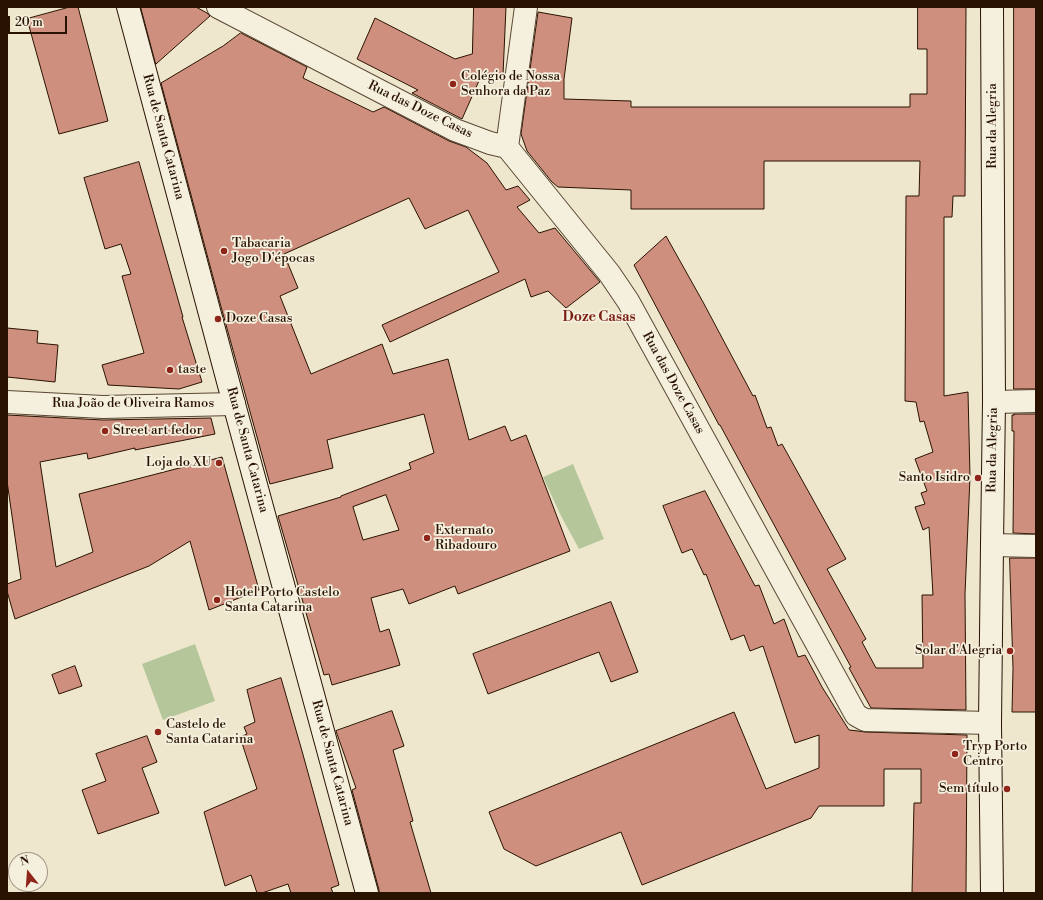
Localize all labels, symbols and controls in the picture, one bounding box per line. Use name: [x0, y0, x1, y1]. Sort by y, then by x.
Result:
scale bar: [10, 8, 69, 34]
text: 20 m: [15, 15, 43, 30]
place label: Colégio de Nossa Senhora da Paz: [461, 69, 560, 100]
street label: Rua de Santa Catarina: [139, 72, 187, 202]
street label: Rua das Doze Casas: [365, 78, 475, 142]
marker: Colégio de Nossa Senhora da Paz: [448, 79, 458, 89]
street label: Rua da Alegria: [985, 83, 1001, 169]
place label: Tabacaria Jogo D'épocas: [232, 236, 315, 267]
marker: Tabacaria Jogo D'épocas: [219, 246, 229, 256]
district label: Doze Casas: [563, 310, 635, 326]
place label: Doze Casas: [226, 311, 292, 327]
marker: Doze Casas: [213, 314, 223, 324]
street label: Rua das Doze Casas: [638, 329, 708, 437]
place label: taste: [178, 362, 206, 378]
marker: taste: [165, 365, 175, 375]
street label: Rua de Santa Catarina: [223, 385, 271, 515]
street label: Rua João de Oliveira Ramos: [52, 396, 214, 412]
street label: Rua da Alegria: [984, 407, 1002, 493]
place label: Street art fedor: [113, 423, 202, 439]
marker: Street art fedor: [100, 426, 110, 436]
place label: Loja do XU: [146, 455, 211, 471]
marker: Loja do XU: [214, 458, 224, 468]
place label: Santo Isidro: [899, 470, 970, 486]
marker: Santo Isidro: [973, 473, 983, 483]
place label: Externato Ribadouro: [435, 523, 497, 554]
marker: Externato Ribadouro: [422, 533, 432, 543]
place label: Hotel Porto Castelo Santa Catarina: [225, 585, 339, 616]
marker: Hotel Porto Castelo Santa Catarina: [212, 595, 222, 605]
place label: Solar d'Alegria: [915, 643, 1002, 659]
marker: Solar d'Alegria: [1005, 646, 1015, 656]
street label: Rua de Santa Catarina: [308, 698, 356, 828]
place label: Castelo de Santa Catarina: [166, 717, 253, 748]
marker: Castelo de Santa Catarina: [153, 727, 163, 737]
place label: Tryp Porto Centro: [963, 739, 1027, 770]
marker: Tryp Porto Centro: [950, 749, 960, 759]
place label: Sem título: [939, 781, 999, 797]
marker: Sem título: [1002, 784, 1012, 794]
north arrow: [8, 852, 48, 892]
text: N: [19, 854, 31, 869]

